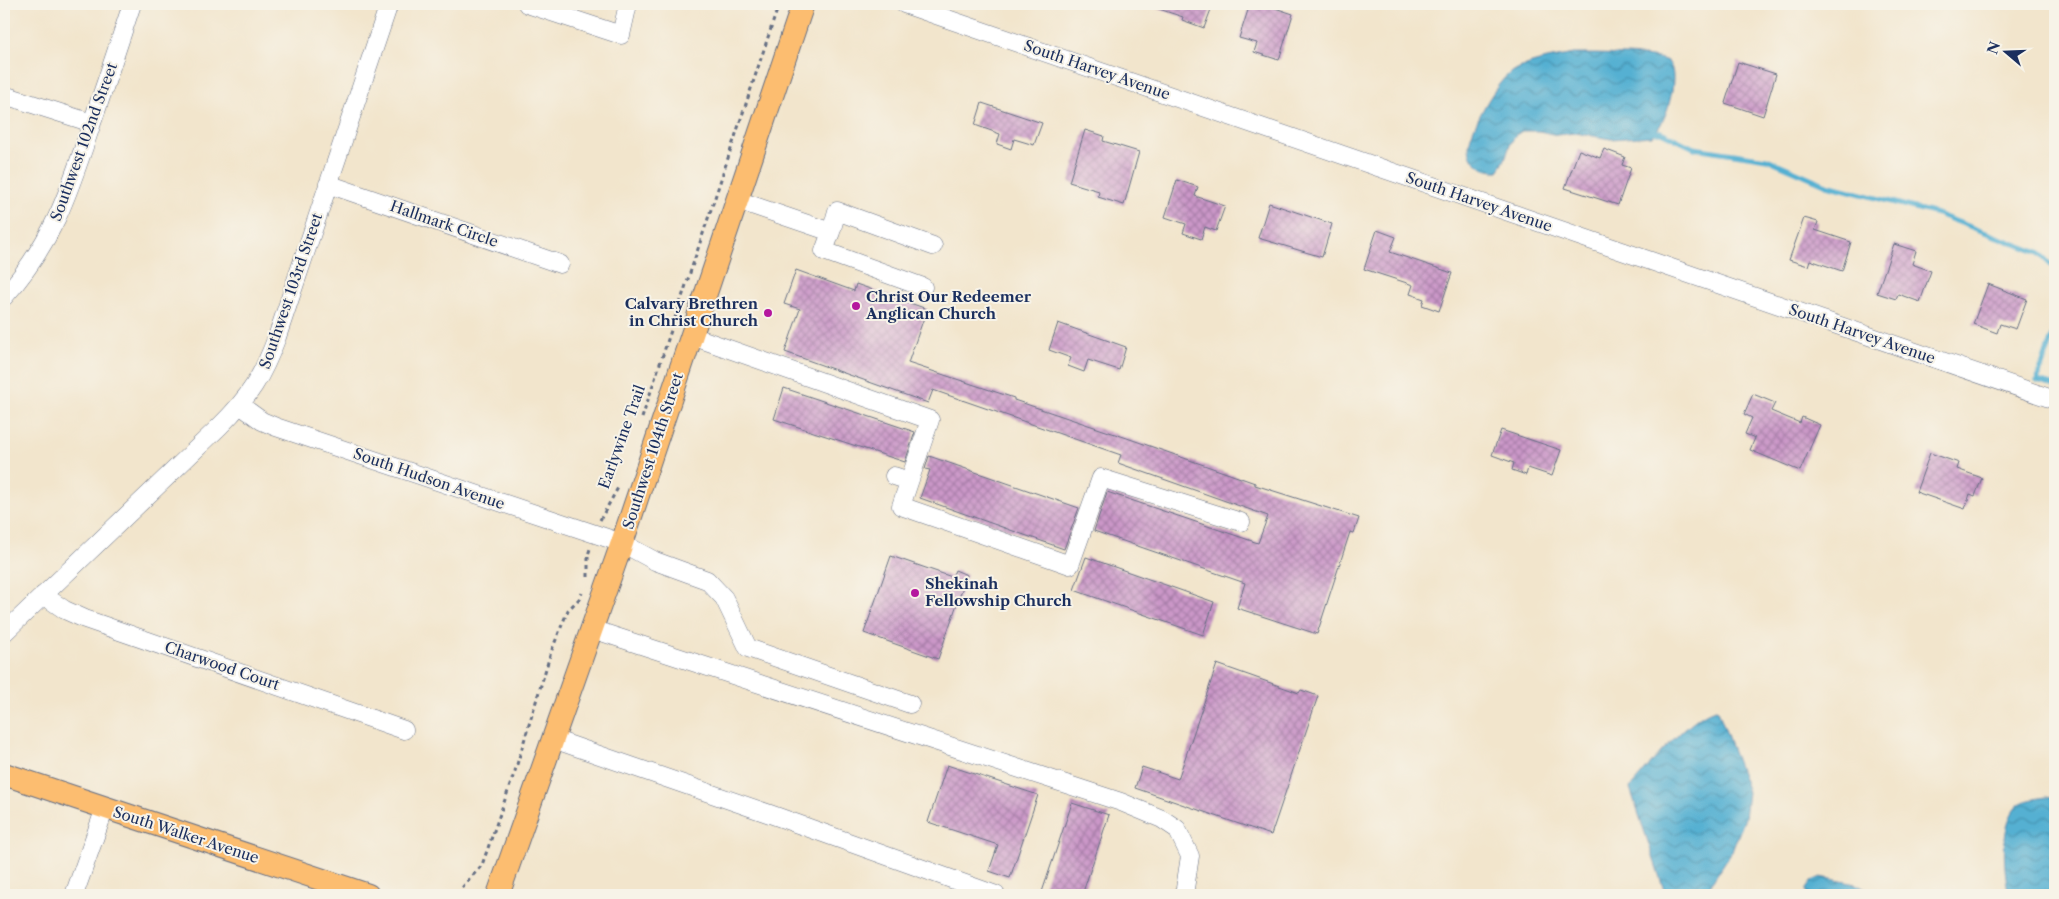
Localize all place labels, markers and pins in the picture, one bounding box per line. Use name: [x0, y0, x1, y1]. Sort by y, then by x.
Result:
place label: Christ Our Redeemer Anglican Church: [865, 287, 1032, 323]
place label: Calvary Brethren in Christ Church: [625, 294, 759, 330]
marker: Christ Our Redeemer Anglican Church: [850, 300, 862, 312]
marker: Calvary Brethren in Christ Church: [762, 307, 774, 319]
place label: Shekinah Fellowship Church: [925, 574, 1072, 610]
marker: Shekinah Fellowship Church: [909, 587, 921, 599]

